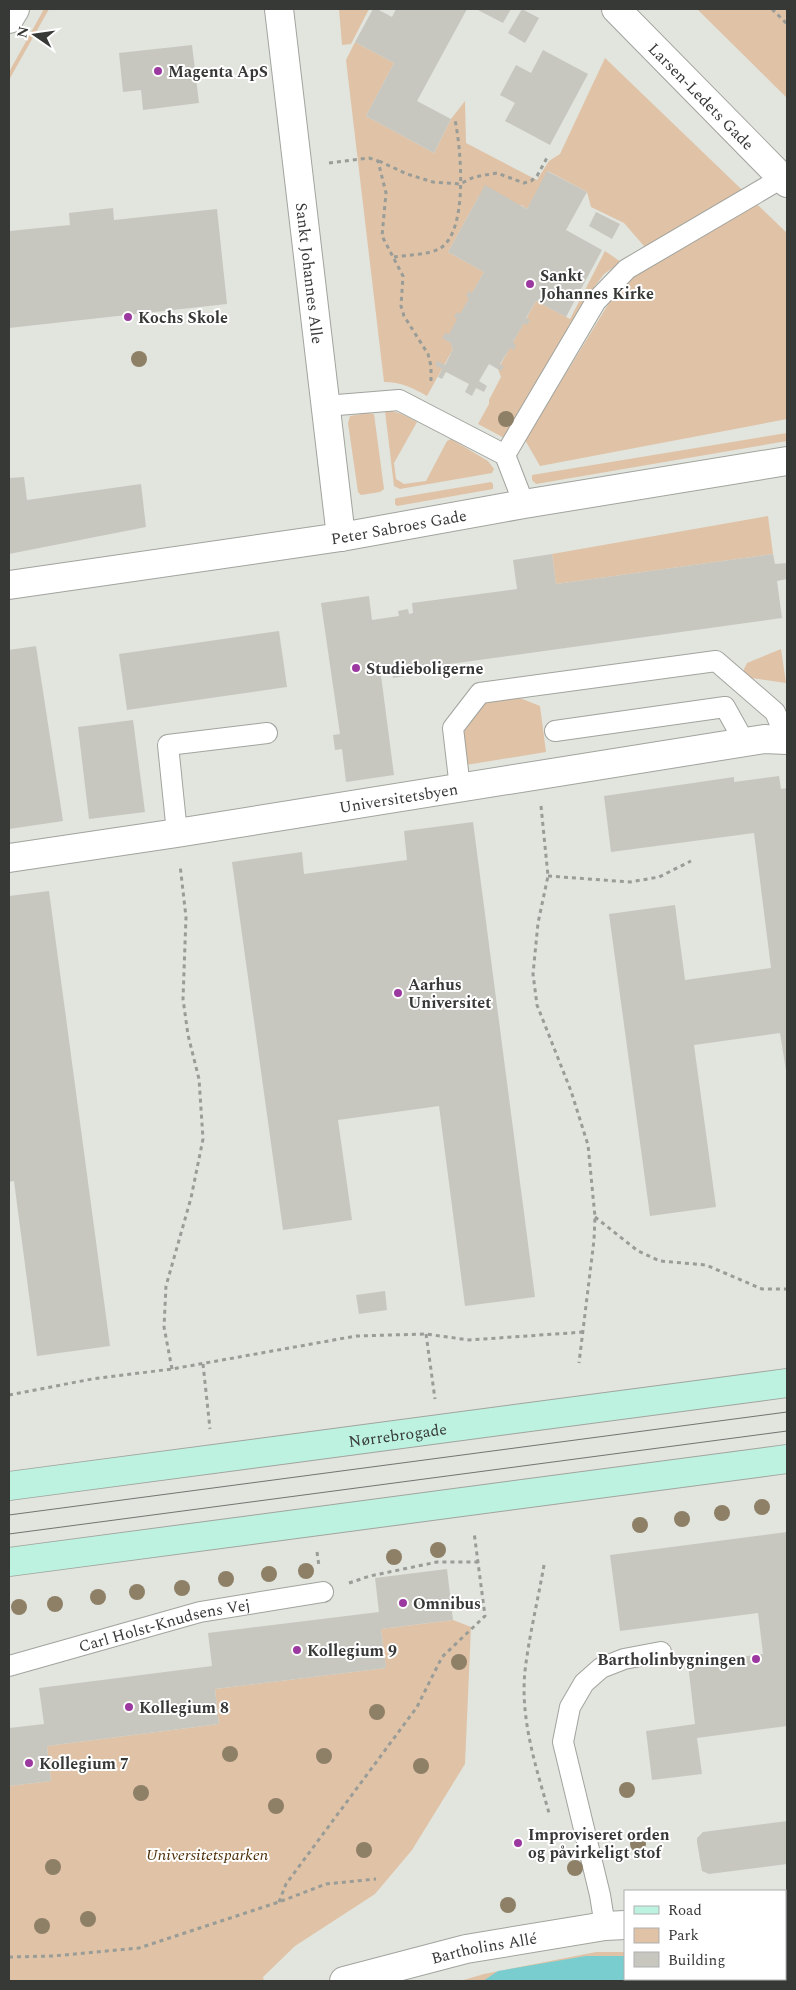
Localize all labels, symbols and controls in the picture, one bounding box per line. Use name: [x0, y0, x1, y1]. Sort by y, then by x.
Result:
north arrow: [10, 10, 60, 60]
text: N: [11, 24, 34, 40]
street label: Larsen-Ledets Gade: [642, 38, 759, 156]
place label: Magenta ApS: [168, 60, 268, 84]
marker: Magenta ApS: [152, 65, 164, 77]
street label: Sankt Johannes Alle: [289, 201, 329, 345]
place label: Sankt Johannes Kirke: [540, 264, 654, 306]
marker: Sankt Johannes Kirke: [524, 278, 536, 290]
place label: Kochs Skole: [138, 306, 228, 330]
marker: Kochs Skole: [122, 311, 134, 323]
street label: Peter Sabroes Gade: [329, 504, 469, 551]
place label: Studieboligerne: [366, 657, 483, 681]
marker: Studieboligerne: [350, 662, 362, 674]
street label: Universitetsbyen: [337, 777, 460, 820]
place label: Aarhus Universitet: [408, 973, 491, 1015]
marker: Aarhus Universitet: [392, 987, 404, 999]
street label: Nørrebrogade: [347, 1417, 448, 1454]
place label: Omnibus: [413, 1592, 481, 1616]
street label: Carl Holst-Knudsens Vej: [76, 1593, 252, 1659]
marker: Omnibus: [397, 1597, 409, 1609]
place label: Kollegium 9: [307, 1639, 397, 1663]
marker: Kollegium 9: [291, 1644, 303, 1656]
place label: Bartholinbygningen: [597, 1648, 746, 1672]
marker: Bartholinbygningen: [750, 1653, 762, 1665]
place label: Kollegium 8: [139, 1696, 229, 1720]
marker: Kollegium 8: [123, 1701, 135, 1713]
place label: Kollegium 7: [39, 1752, 129, 1776]
marker: Kollegium 7: [23, 1757, 35, 1769]
place label: Improviseret orden og påvirkeligt stof: [528, 1823, 670, 1865]
marker: Improviseret orden og påvirkeligt stof: [512, 1837, 524, 1849]
park label: Universitetsparken: [146, 1843, 269, 1867]
legend: [624, 1890, 786, 1980]
text: Road: [668, 1899, 702, 1922]
text: Park: [668, 1924, 699, 1947]
street label: Bartholins Allé: [429, 1926, 539, 1971]
text: Building: [668, 1949, 725, 1972]

